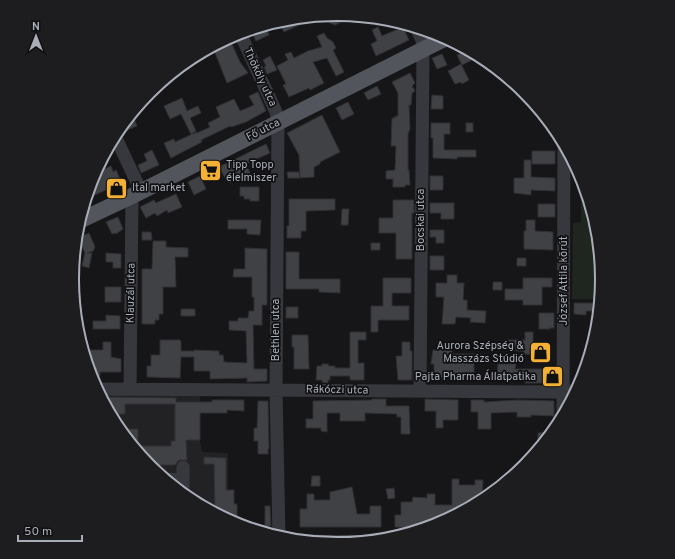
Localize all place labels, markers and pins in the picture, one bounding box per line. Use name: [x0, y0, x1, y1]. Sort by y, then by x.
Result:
supermarket icon: Tipp Topp élelmiszer: [198, 158, 224, 184]
place label: Tipp Topp élelmiszer: [226, 158, 277, 185]
shop icon: Ital market: [103, 175, 129, 201]
place label: Ital market: [132, 181, 185, 195]
place label: Aurora Szépség & Masszázs Stúdió: [437, 339, 525, 366]
shop icon: Aurora Szépség & Masszázs Stúdió: [527, 339, 553, 365]
shop icon: Pajta Pharma Állatpatika: [539, 364, 565, 390]
place label: Pajta Pharma Állatpatika: [415, 369, 536, 384]

